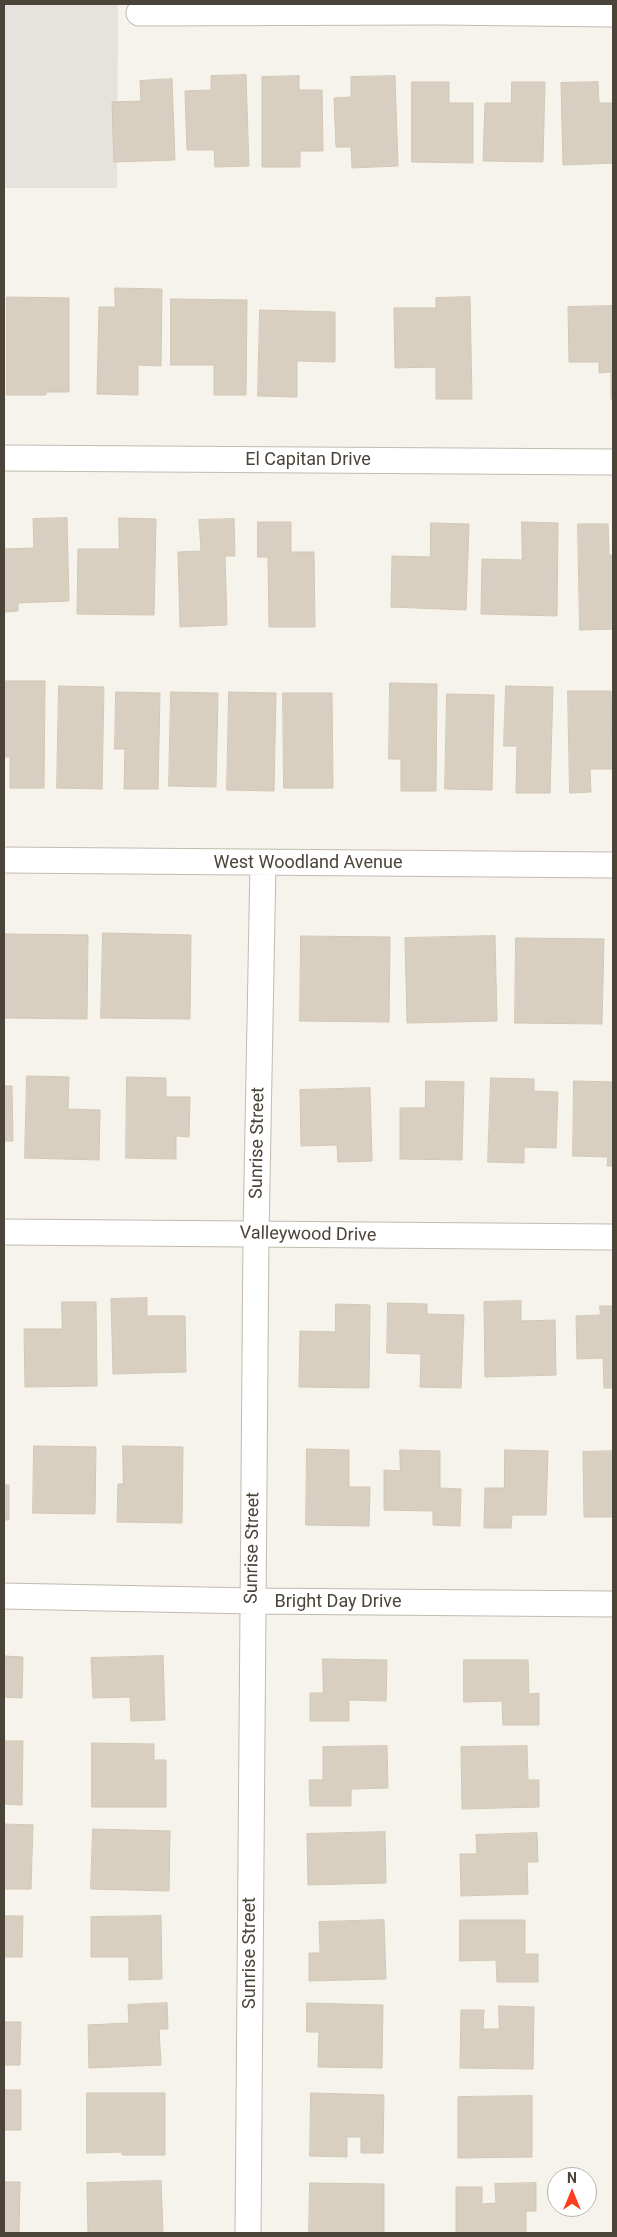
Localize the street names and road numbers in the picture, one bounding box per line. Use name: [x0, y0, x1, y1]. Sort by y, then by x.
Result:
street label: El Capitan Drive: [245, 449, 371, 471]
street label: West Woodland Avenue: [214, 852, 402, 874]
street label: Sunrise Street: [246, 1087, 270, 1199]
street label: Valleywood Drive: [239, 1223, 377, 1247]
street label: Sunrise Street: [241, 1492, 265, 1604]
street label: Bright Day Drive: [275, 1591, 401, 1613]
street label: Sunrise Street: [239, 1897, 261, 2009]

